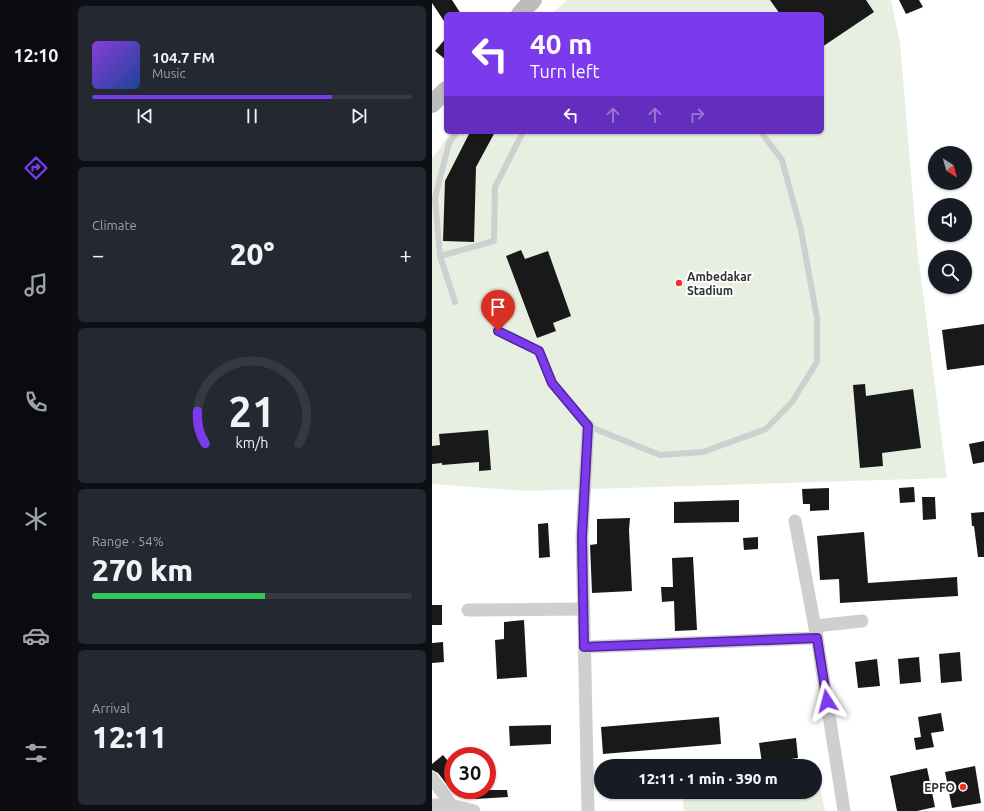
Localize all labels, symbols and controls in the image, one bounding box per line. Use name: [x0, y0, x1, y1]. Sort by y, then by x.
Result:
icon: left: [464, 28, 516, 80]
text: 40 m: [530, 28, 592, 59]
text: 12:10: [13, 45, 59, 65]
text: 104.7 FM: [152, 49, 215, 66]
text: Turn left: [530, 61, 600, 81]
text: Music: [152, 66, 186, 80]
icon: left: [560, 104, 582, 126]
icon: ahead: [602, 104, 624, 126]
icon: ahead: [644, 104, 666, 126]
icon: right: [686, 104, 708, 126]
icon: previous: [134, 105, 156, 127]
icon: pause: [241, 105, 263, 127]
icon: next: [348, 105, 370, 127]
north arrow: [928, 146, 972, 190]
map controls: [928, 146, 972, 294]
icon: directions: [22, 154, 50, 182]
button: sound: [928, 198, 972, 242]
text: Climate: [92, 218, 137, 232]
text: 20°: [230, 237, 274, 271]
text: −: [92, 242, 104, 267]
text: +: [400, 242, 412, 267]
button: search: [928, 250, 972, 294]
place label: Ambedakar Stadium: [687, 270, 752, 297]
icon: music: [22, 271, 50, 299]
marker: Ambedakar Stadium: [674, 278, 684, 288]
pin: [481, 290, 515, 331]
icon: arrive: [487, 296, 509, 318]
text: 21: [229, 387, 275, 434]
icon: phone: [22, 388, 50, 416]
text: km/h: [236, 434, 268, 450]
icon: climate: [22, 505, 50, 533]
text: Range · 54%: [92, 534, 164, 548]
text: 270 km: [92, 553, 193, 587]
icon: car: [22, 622, 50, 650]
position arrow: [806, 680, 848, 722]
text: Arrival: [92, 701, 130, 715]
text: 12:11: [92, 720, 167, 754]
icon: filters: [22, 739, 50, 767]
speed limit sign: 30: [444, 747, 496, 799]
text: 12:11 · 1 min · 390 m: [638, 770, 778, 787]
place label: EPFO: [924, 781, 955, 794]
marker: EPFO: [958, 782, 968, 792]

